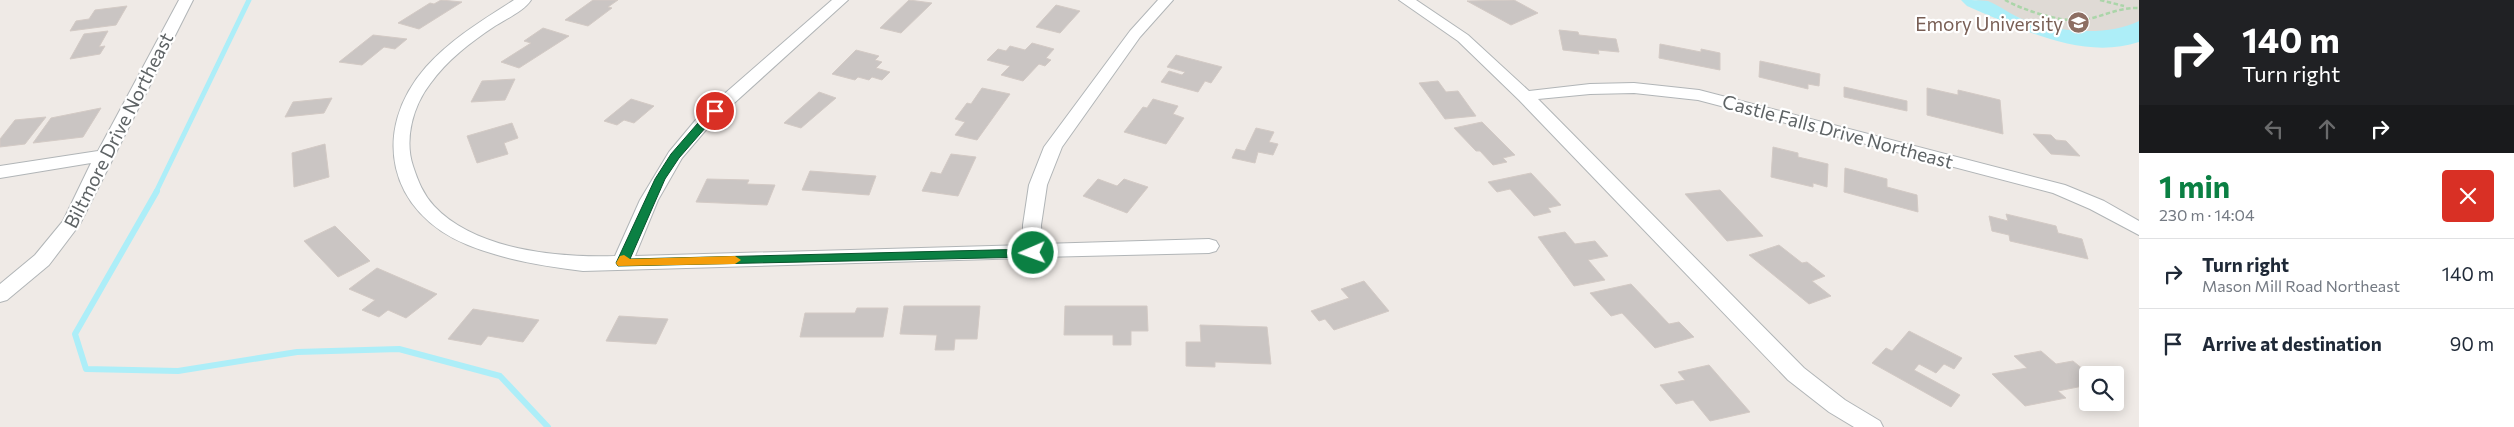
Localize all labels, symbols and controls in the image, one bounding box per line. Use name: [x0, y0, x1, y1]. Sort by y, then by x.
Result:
school or university icon: Emory University: [2067, 11, 2091, 35]
place label: Emory University: [1915, 12, 2063, 35]
text: 140 m: [2242, 17, 2340, 60]
icon: right: [2159, 20, 2224, 85]
street label: Biltmore Drive Northeast: [59, 28, 177, 232]
text: Turn right: [2242, 60, 2340, 87]
street label: Castle Falls Drive Northeast: [1720, 89, 1956, 173]
pin: [694, 90, 736, 132]
icon: arrive: [701, 97, 729, 125]
icon: left: [2260, 115, 2288, 143]
icon: ahead: [2313, 115, 2341, 143]
icon: right: [2366, 115, 2394, 143]
text: 1 min: [2159, 167, 2230, 204]
button: close: [2442, 170, 2494, 222]
text: 230 m · 14:04: [2159, 205, 2255, 224]
position arrow: [1006, 226, 1058, 278]
text: Turn right: [2202, 253, 2289, 276]
icon: right: [2159, 260, 2187, 288]
text: 140 m: [2442, 262, 2494, 285]
text: Mason Mill Road Northeast: [2202, 276, 2400, 295]
icon: arrive: [2159, 330, 2187, 358]
text: Arrive at destination: [2202, 332, 2382, 355]
text: 90 m: [2450, 332, 2494, 355]
map controls: [2079, 366, 2124, 411]
button: search: [2079, 366, 2124, 411]

